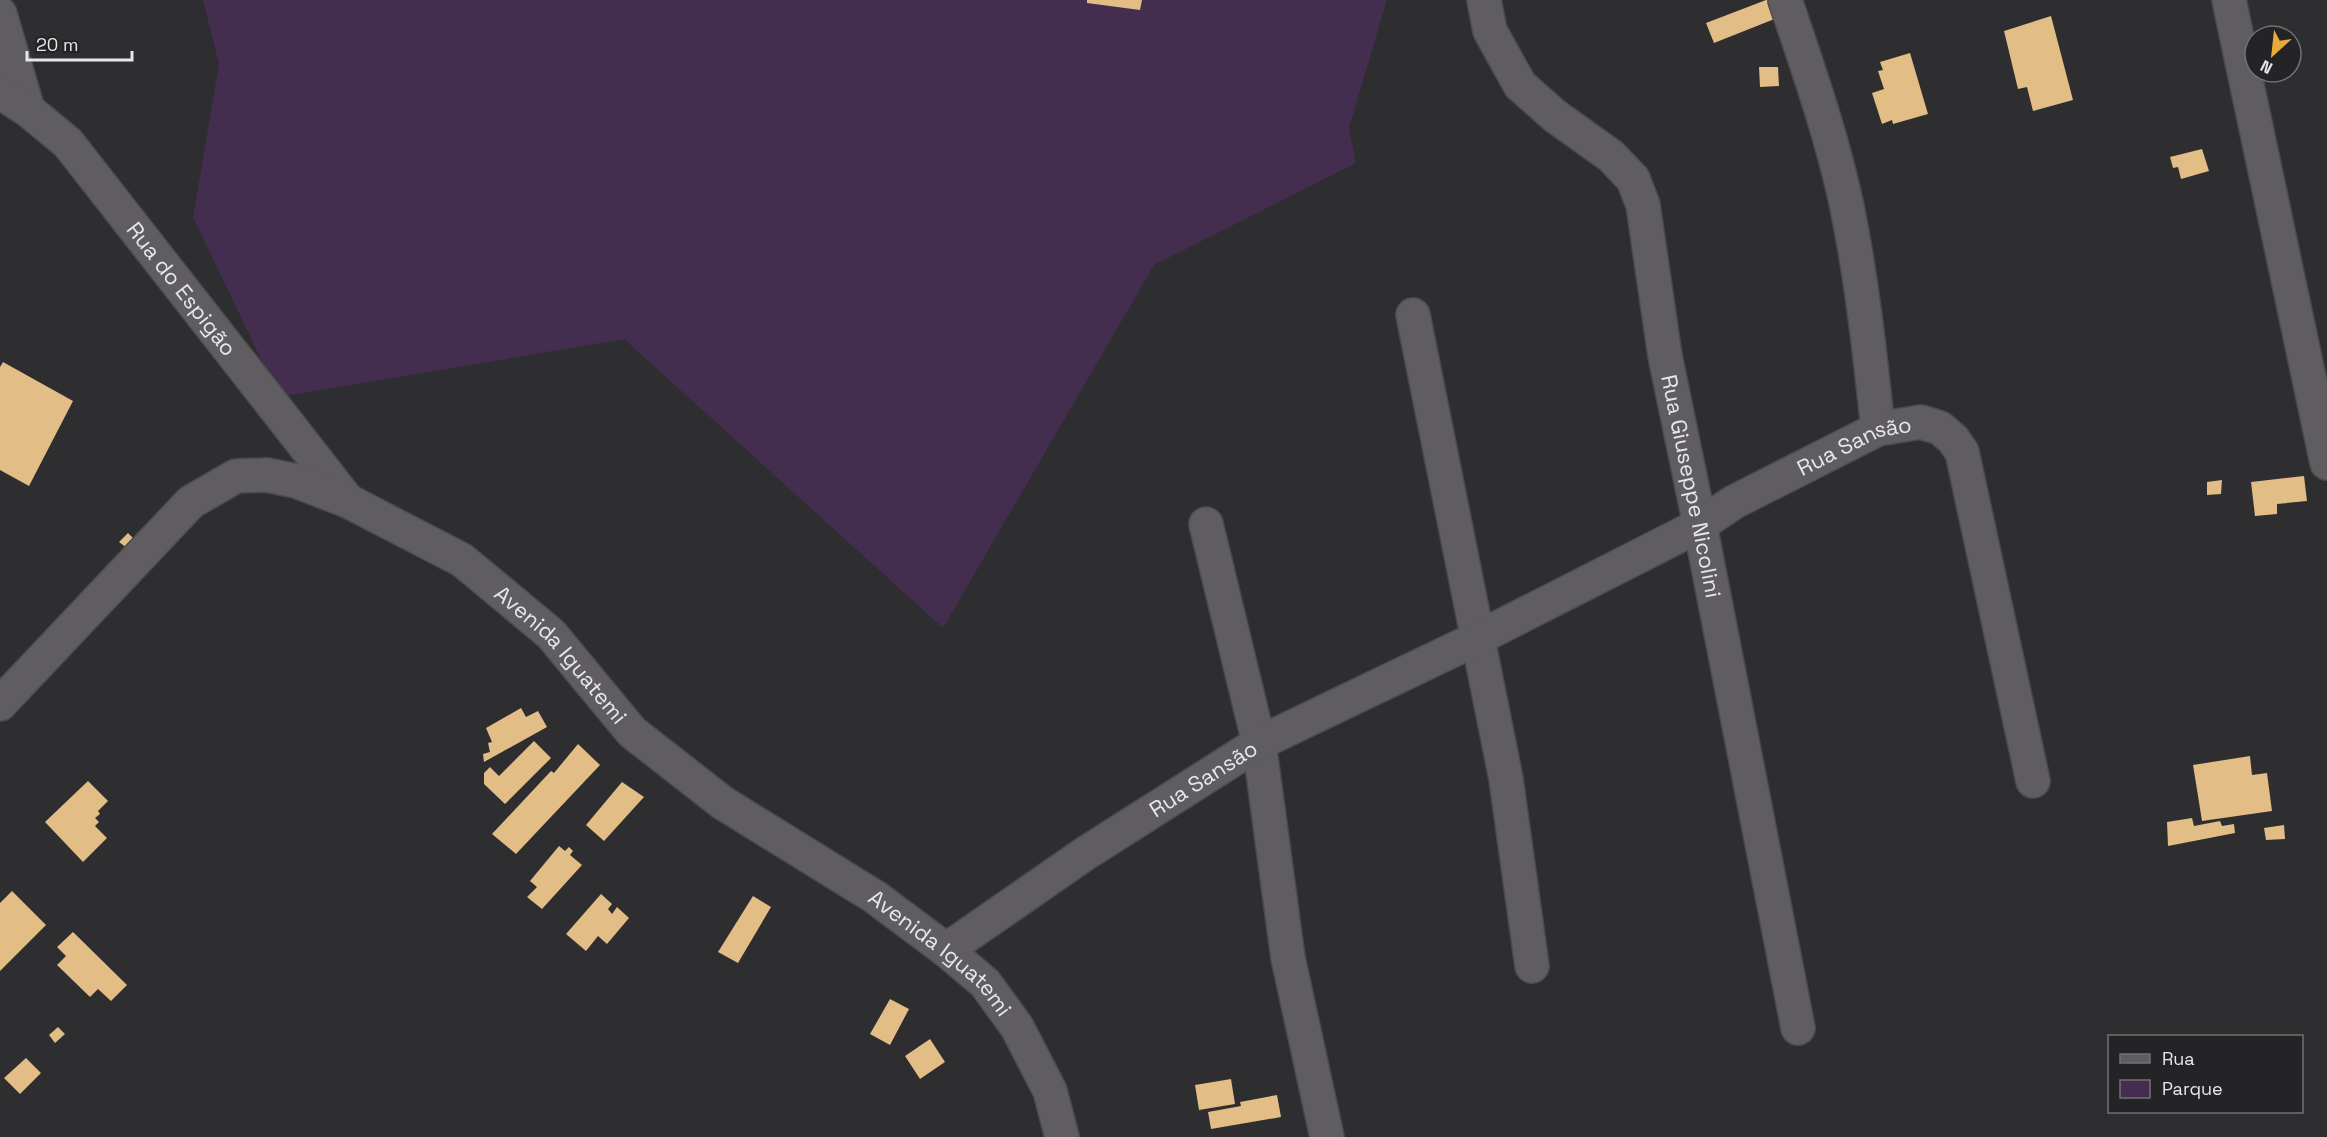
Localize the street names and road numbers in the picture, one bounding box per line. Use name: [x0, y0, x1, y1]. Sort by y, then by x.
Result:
street label: Rua do Espigão: [121, 216, 243, 361]
street label: Rua Giuseppe Nicolini: [1655, 372, 1728, 600]
street label: Rua Sansão: [1792, 410, 1913, 482]
street label: Avenida Iguatemi: [489, 579, 633, 729]
street label: Rua Sansão: [1144, 734, 1262, 823]
street label: Avenida Iguatemi: [863, 883, 1018, 1021]

